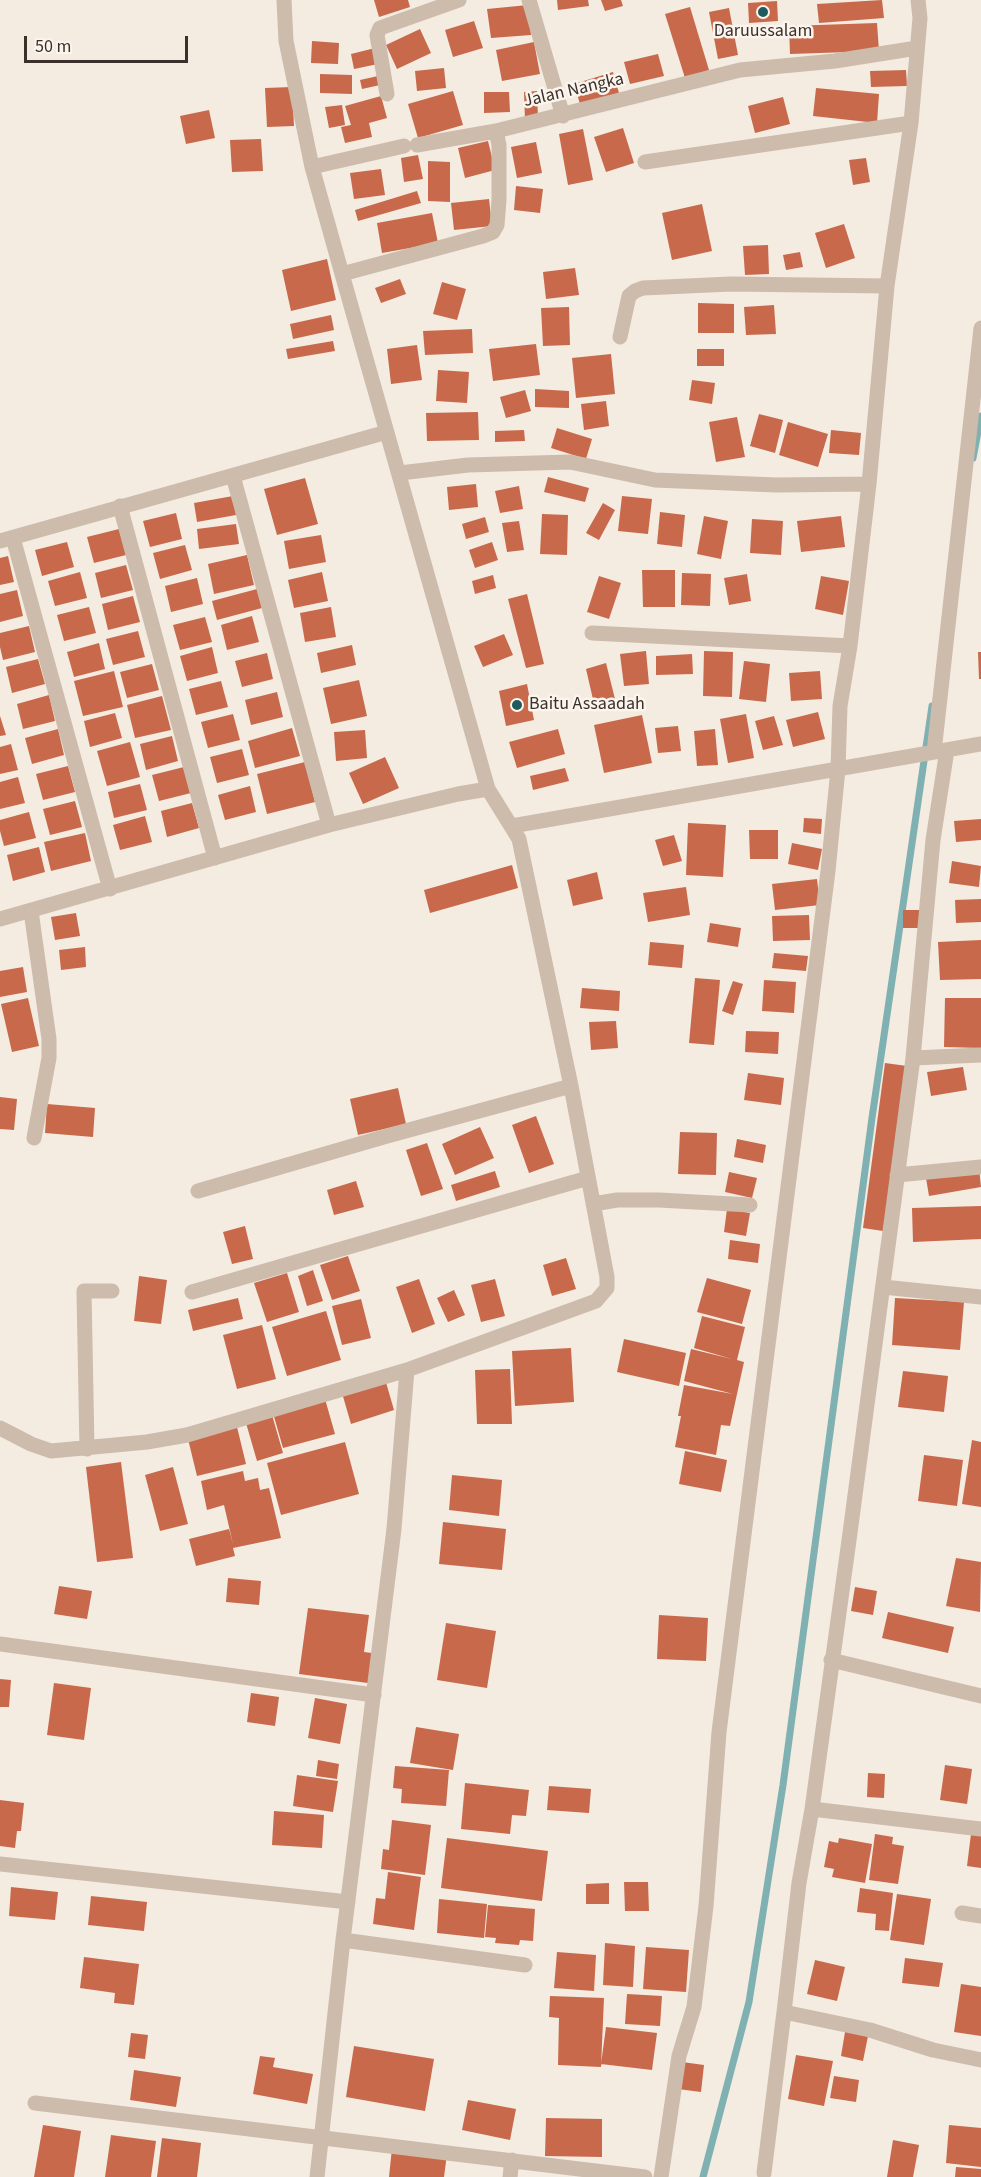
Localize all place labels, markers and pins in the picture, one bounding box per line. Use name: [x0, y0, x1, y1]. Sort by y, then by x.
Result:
marker: Daruussalam: [756, 5, 770, 19]
place label: Daruussalam: [714, 21, 812, 43]
place label: Baitu Assaadah: [529, 694, 645, 716]
marker: Baitu Assaadah: [510, 698, 524, 712]

